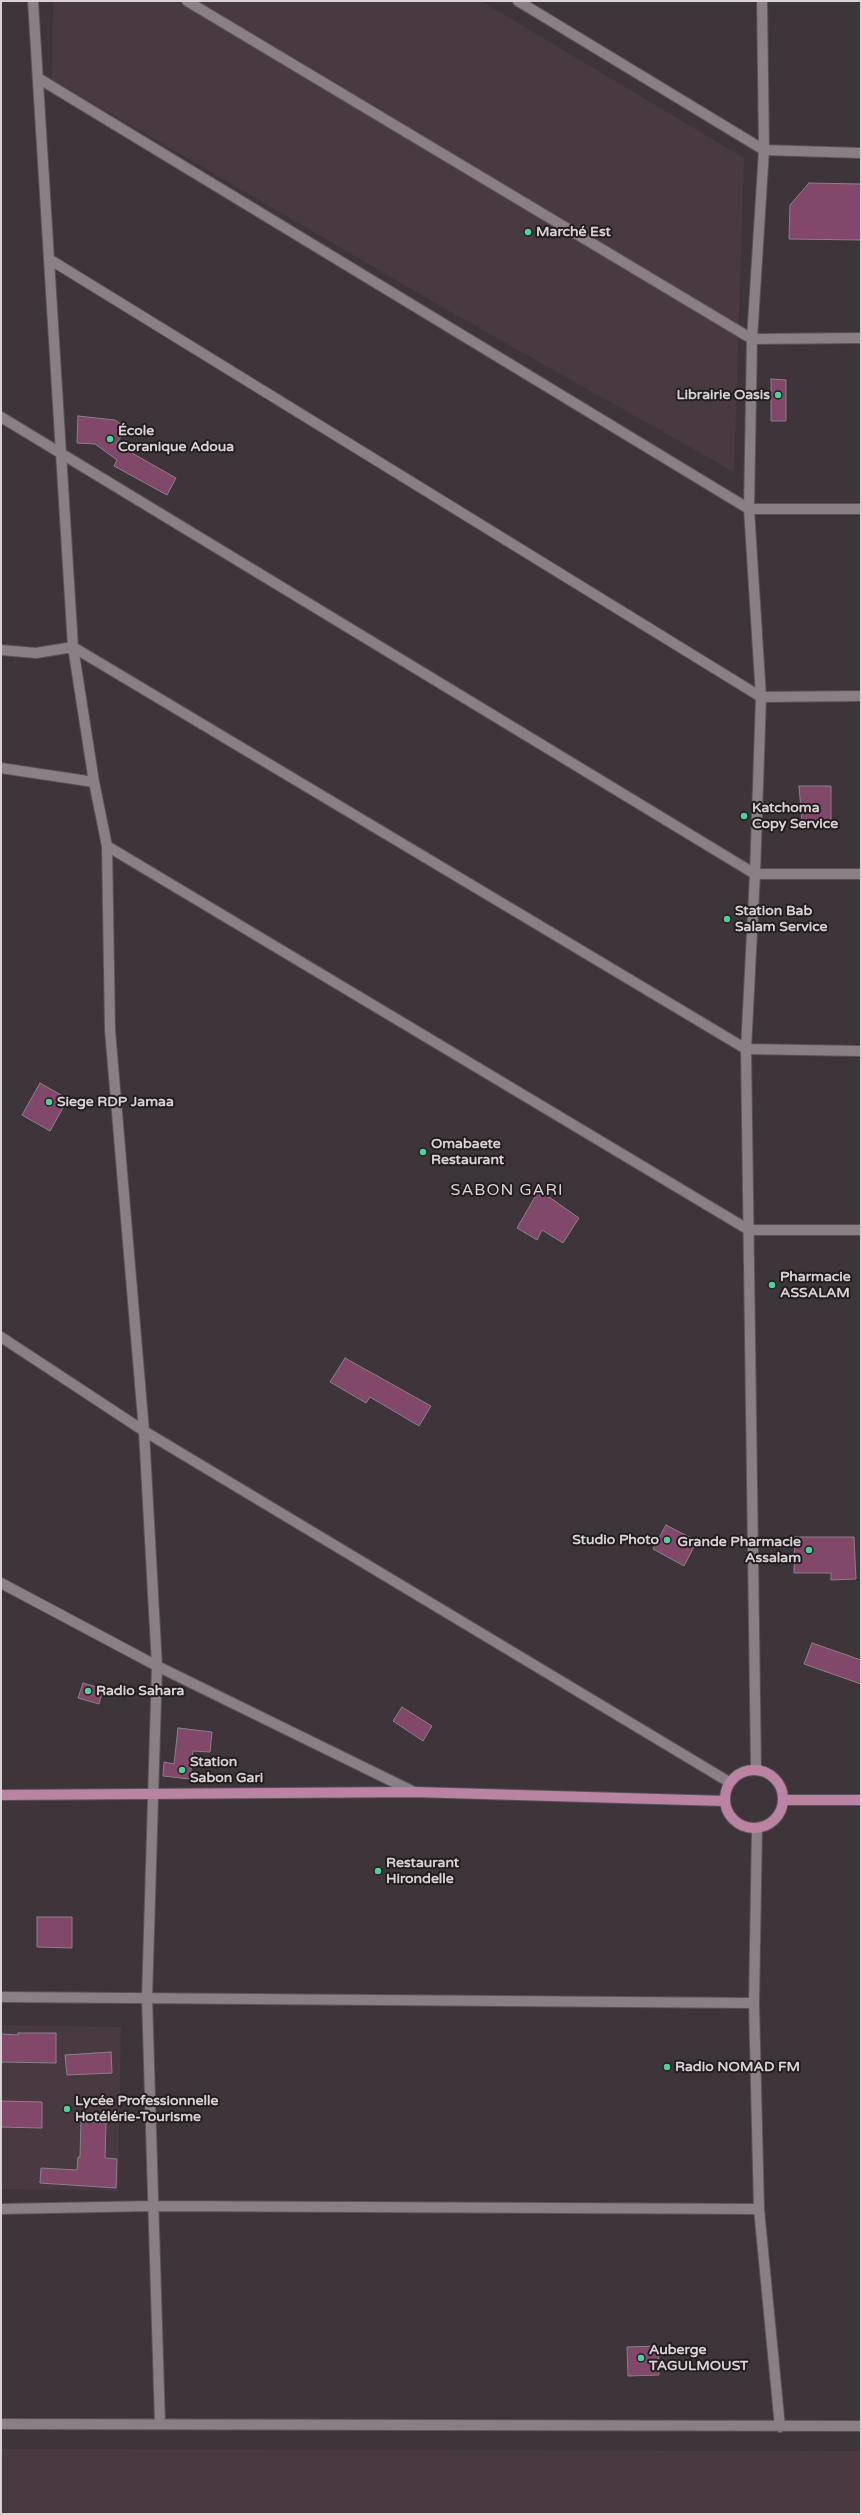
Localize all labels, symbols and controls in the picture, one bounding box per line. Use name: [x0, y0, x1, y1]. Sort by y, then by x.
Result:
place label: Marché Est: [536, 224, 611, 240]
marker: Marché Est: [523, 227, 533, 237]
place label: Librairie Oasis: [676, 387, 770, 403]
marker: Librairie Oasis: [773, 390, 783, 400]
place label: École Coranique Adoua: [118, 423, 234, 456]
marker: École Coranique Adoua: [105, 434, 115, 444]
place label: Katchoma Copy Service: [752, 800, 838, 832]
marker: Katchoma Copy Service: [739, 811, 749, 821]
place label: Station Bab Salam Service: [735, 903, 827, 936]
marker: Station Bab Salam Service: [722, 914, 732, 924]
place label: Siege RDP Jamaa: [57, 1094, 174, 1110]
marker: Siege RDP Jamaa: [44, 1097, 54, 1107]
place label: Omabaete Restaurant: [431, 1136, 504, 1168]
marker: Omabaete Restaurant: [418, 1147, 428, 1157]
district label: SABON GARI: [451, 1181, 563, 1201]
place label: Pharmacie ASSALAM: [780, 1269, 851, 1302]
marker: Pharmacie ASSALAM: [767, 1280, 777, 1290]
place label: Studio Photo: [572, 1532, 659, 1548]
place label: Grande Pharmacie Assalam: [678, 1534, 801, 1566]
marker: Studio Photo: [662, 1535, 672, 1545]
marker: Grande Pharmacie Assalam: [804, 1545, 814, 1555]
place label: Radio Sahara: [96, 1683, 184, 1699]
marker: Radio Sahara: [83, 1686, 93, 1696]
place label: Station Sabon Gari: [190, 1754, 263, 1786]
marker: Station Sabon Gari: [177, 1765, 187, 1775]
place label: Restaurant Hirondelle: [386, 1855, 459, 1888]
marker: Restaurant Hirondelle: [373, 1866, 383, 1876]
place label: Radio NOMAD FM: [675, 2059, 800, 2075]
marker: Radio NOMAD FM: [662, 2062, 672, 2072]
place label: Lycée Professionnelle Hotélérie-Tourisme: [75, 2093, 218, 2126]
marker: Lycée Professionnelle Hotélérie-Tourisme: [62, 2104, 72, 2114]
place label: Auberge TAGULMOUST: [649, 2342, 748, 2374]
marker: Auberge TAGULMOUST: [636, 2353, 646, 2363]

